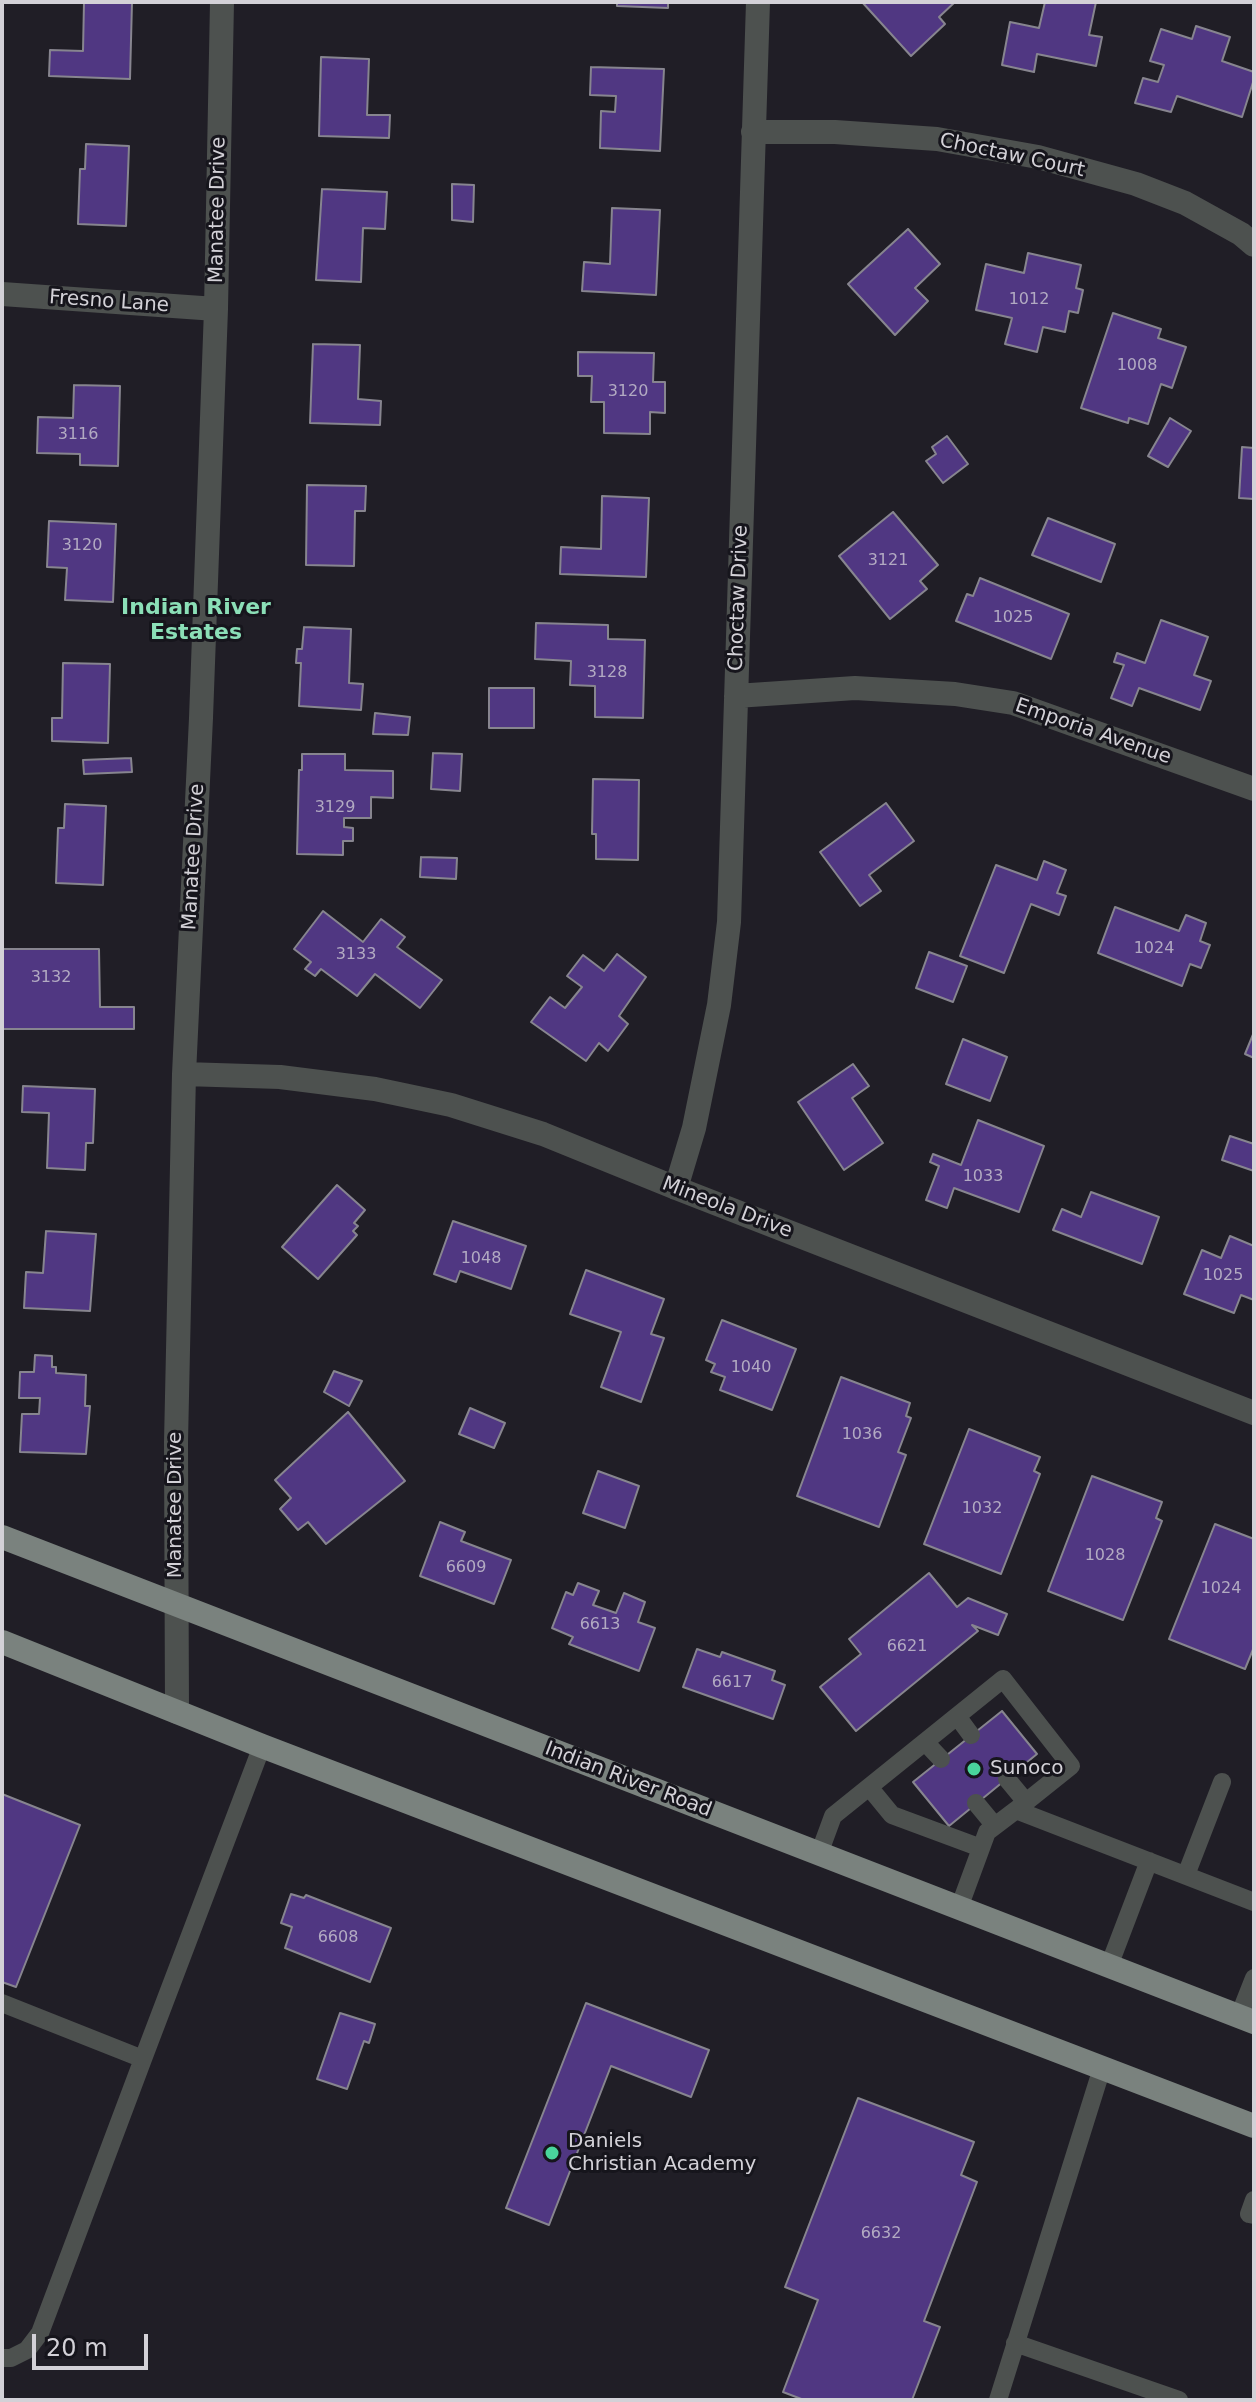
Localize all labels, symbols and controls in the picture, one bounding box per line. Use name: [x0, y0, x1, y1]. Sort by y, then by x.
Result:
street label: Choctaw Court: [937, 129, 1087, 183]
street label: Manatee Drive: [205, 137, 231, 283]
street label: Fresno Lane: [48, 286, 170, 318]
house number: 1012: [1009, 290, 1049, 310]
house number: 1008: [1117, 356, 1157, 376]
house number: 3120: [608, 382, 648, 402]
house number: 3116: [58, 425, 98, 445]
street label: Choctaw Drive: [724, 525, 754, 671]
house number: 3120: [62, 536, 102, 556]
house number: 3121: [868, 551, 908, 571]
district label: Indian River Estates: [121, 595, 271, 646]
house number: 1025: [993, 608, 1033, 628]
house number: 3128: [587, 663, 627, 683]
street label: Emporia Avenue: [1012, 694, 1174, 770]
street label: Manatee Drive: [178, 783, 210, 931]
house number: 3129: [315, 798, 355, 818]
house number: 1024: [1134, 939, 1174, 959]
house number: 3133: [336, 945, 376, 965]
house number: 3132: [31, 968, 71, 988]
house number: 1033: [963, 1167, 1003, 1187]
street label: Mineola Drive: [659, 1172, 795, 1244]
house number: 1048: [461, 1249, 501, 1269]
house number: 1025: [1203, 1266, 1243, 1286]
house number: 1040: [731, 1358, 771, 1378]
house number: 1036: [842, 1425, 882, 1445]
street label: Manatee Drive: [164, 1432, 188, 1578]
house number: 1032: [962, 1499, 1002, 1519]
house number: 1028: [1085, 1546, 1125, 1566]
house number: 6609: [446, 1558, 486, 1578]
house number: 1024: [1201, 1579, 1241, 1599]
house number: 6613: [580, 1615, 620, 1635]
house number: 6621: [887, 1637, 927, 1657]
house number: 6617: [712, 1673, 752, 1693]
street label: Indian River Road: [541, 1737, 715, 1823]
place label: Sunoco: [990, 1757, 1064, 1781]
marker: Sunoco: [965, 1760, 983, 1778]
house number: 6608: [318, 1928, 358, 1948]
place label: Daniels Christian Academy: [568, 2130, 756, 2177]
marker: Daniels Christian Academy: [543, 2144, 561, 2162]
house number: 6632: [861, 2224, 901, 2244]
scale bar: [36, 2318, 152, 2368]
text: 20 m: [46, 2334, 108, 2362]

